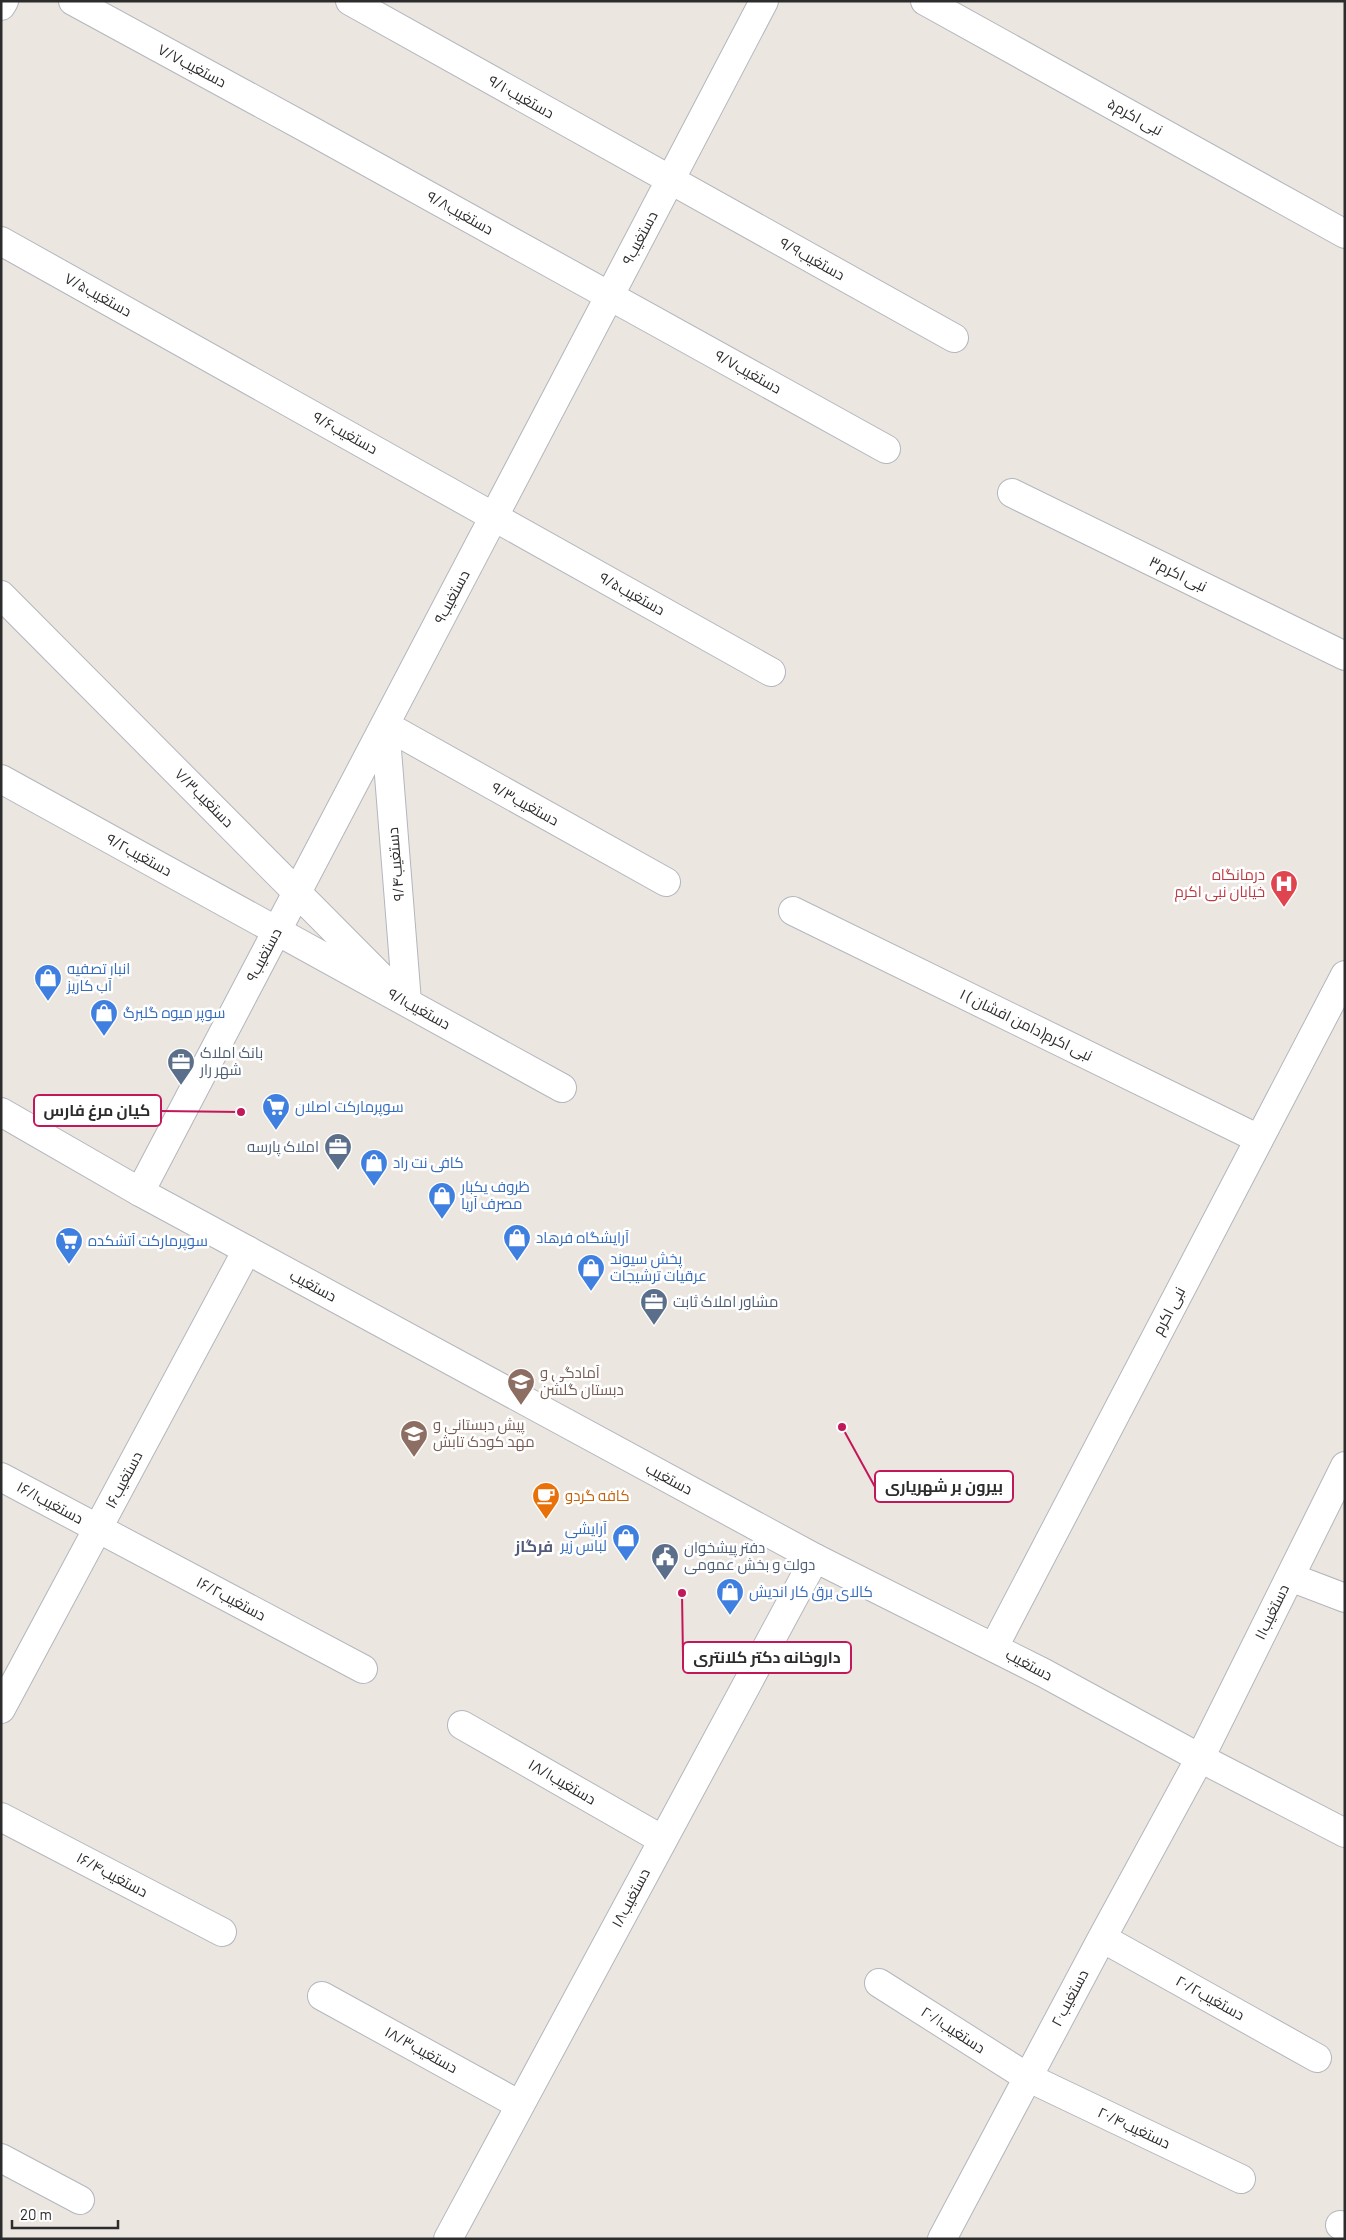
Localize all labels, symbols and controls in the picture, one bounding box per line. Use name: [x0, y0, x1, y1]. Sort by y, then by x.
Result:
street label: دستغیب۷/۷: [155, 40, 230, 91]
street label: دستغیب۹/۱۰: [485, 71, 558, 122]
street label: نبی اکرم۵: [1104, 94, 1166, 140]
street label: دستغیب۹/۸: [424, 186, 497, 238]
street label: دستغیب۹: [618, 208, 661, 267]
street label: دستغیب۹/۹: [777, 233, 848, 283]
street label: دستغیب۷/۵: [62, 268, 135, 320]
street label: دستغیب۹/۷: [712, 345, 785, 397]
street label: دستغیب۹/۶: [310, 407, 381, 457]
street label: نبی اکرم۳: [1146, 551, 1210, 597]
street label: دستغیب۹: [430, 567, 473, 626]
street label: ۹/۵دستغیب: [597, 568, 668, 619]
street label: دستغیب۷/۳: [172, 764, 238, 830]
street label: دستغیب۹/۳: [489, 777, 562, 829]
street label: دستغیب۹/۴: [383, 826, 407, 902]
street label: دستغیب۹/۲: [104, 829, 175, 879]
place label: درمانگاه خیابان نبی اکرم: [1174, 865, 1265, 902]
hospital icon: درمانگاه خیابان نبی اکرم: [1269, 869, 1299, 908]
street label: دستغیب۹: [242, 925, 285, 984]
place label: انبار تصفیه آب کاریز: [66, 959, 130, 995]
shop icon: انبار تصفیه آب کاریز: [33, 963, 63, 1002]
street label: دستغیب۹/۱: [385, 984, 454, 1033]
street label: ۱ نبی اکرم(دامن افشان ): [956, 984, 1096, 1066]
shop icon: سوپر میوه گلبرگ: [89, 998, 119, 1037]
place label: سوپر میوه گلبرگ: [123, 1003, 225, 1023]
place label: بانک املاک شهر رار: [199, 1043, 263, 1080]
office icon: بانک املاک شهر رار: [166, 1047, 196, 1086]
supermarket icon: سوپرمارکت اصلان: [261, 1092, 291, 1131]
callout: کیان مرغ فارس: [34, 1095, 161, 1126]
place label: سوپرمارکت اصلان: [295, 1097, 404, 1117]
text: کیان مرغ فارس: [44, 1100, 150, 1121]
office icon: املاک پارسه: [323, 1132, 353, 1171]
place label: املاک پارسه: [247, 1137, 319, 1157]
shop icon: کافی نت راد: [359, 1148, 389, 1187]
place label: کافی نت راد: [393, 1153, 464, 1173]
place label: ظروف یکبار مصرف آریا: [460, 1177, 530, 1213]
shop icon: ظروف یکبار مصرف آریا: [427, 1181, 457, 1220]
shop icon: آرایشگاه فرهاد: [502, 1223, 532, 1262]
supermarket icon: سوپرمارکت آتشکده: [54, 1226, 84, 1265]
place label: آرایشگاه فرهاد: [536, 1228, 629, 1247]
place label: سوپرمارکت آتشکده: [88, 1231, 208, 1251]
place label: پخش سیوند عرقیات ترشیجات: [610, 1249, 707, 1285]
shop icon: پخش سیوند عرقیات ترشیجات: [576, 1253, 606, 1292]
street label: دستغیب: [287, 1265, 340, 1305]
street label: نبی اکرم: [1148, 1283, 1190, 1339]
office icon: مشاور املاک ثابت: [639, 1287, 669, 1326]
place label: مشاور املاک ثابت: [673, 1292, 778, 1311]
place label: آمادگی و دبستان گلشن: [540, 1363, 624, 1400]
school or university icon: آمادگی و دبستان گلشن: [506, 1367, 536, 1406]
place label: پیش دبستانی و مهد کودک تابش: [433, 1415, 535, 1452]
school or university icon: پیش دبستانی و مهد کودک تابش: [399, 1419, 429, 1458]
street label: دستغیب۱۶: [101, 1448, 146, 1511]
street label: دستغیب: [643, 1458, 696, 1498]
callout: بیرون بر شهریاری: [875, 1471, 1013, 1502]
text: بیرون بر شهریاری: [885, 1476, 1003, 1496]
street label: دستغیب۱۶/۱: [14, 1477, 87, 1527]
cafe icon: کافه گردو: [531, 1481, 561, 1520]
place label: کافه گردو: [565, 1486, 630, 1505]
place label: آرایشی لباس زیر: [559, 1519, 607, 1556]
shop icon: آرایشی لباس زیر: [611, 1523, 641, 1562]
district label: فرگاز: [514, 1536, 553, 1556]
place label: دفتر پیشخوان دولت و بخش عمومی: [684, 1538, 815, 1575]
public building icon: دفتر پیشخوان دولت و بخش عمومی: [650, 1542, 680, 1581]
street label: دستغیب۱۶/۲: [194, 1572, 269, 1624]
shop icon: کالای برق کار اندیش: [715, 1577, 745, 1616]
street label: دستغیب۱۱: [1250, 1581, 1292, 1642]
place label: کالای برق کار اندیش: [749, 1582, 873, 1602]
callout: داروخانه دکتر کلانتری: [683, 1642, 851, 1673]
street label: دستغیب: [1003, 1644, 1056, 1684]
text: داروخانه دکتر کلانتری: [693, 1647, 841, 1667]
street label: دستغیب۱۸/۱: [526, 1755, 599, 1808]
street label: دستغیب۱۶/۴: [74, 1848, 151, 1900]
street label: دستغیب۱۸: [607, 1865, 653, 1930]
street label: دستغیب۲۰: [1047, 1966, 1092, 2029]
street label: دستغیب۲۰/۲: [1173, 1971, 1248, 2023]
street label: دستغیب۲۰/۱: [918, 2002, 989, 2056]
street label: دستغیب۱۸/۳: [382, 2022, 461, 2076]
street label: دستغیب۲۰/۴: [1095, 2102, 1174, 2152]
scale bar: [12, 2198, 119, 2230]
text: 20 m: [20, 2205, 52, 2223]

